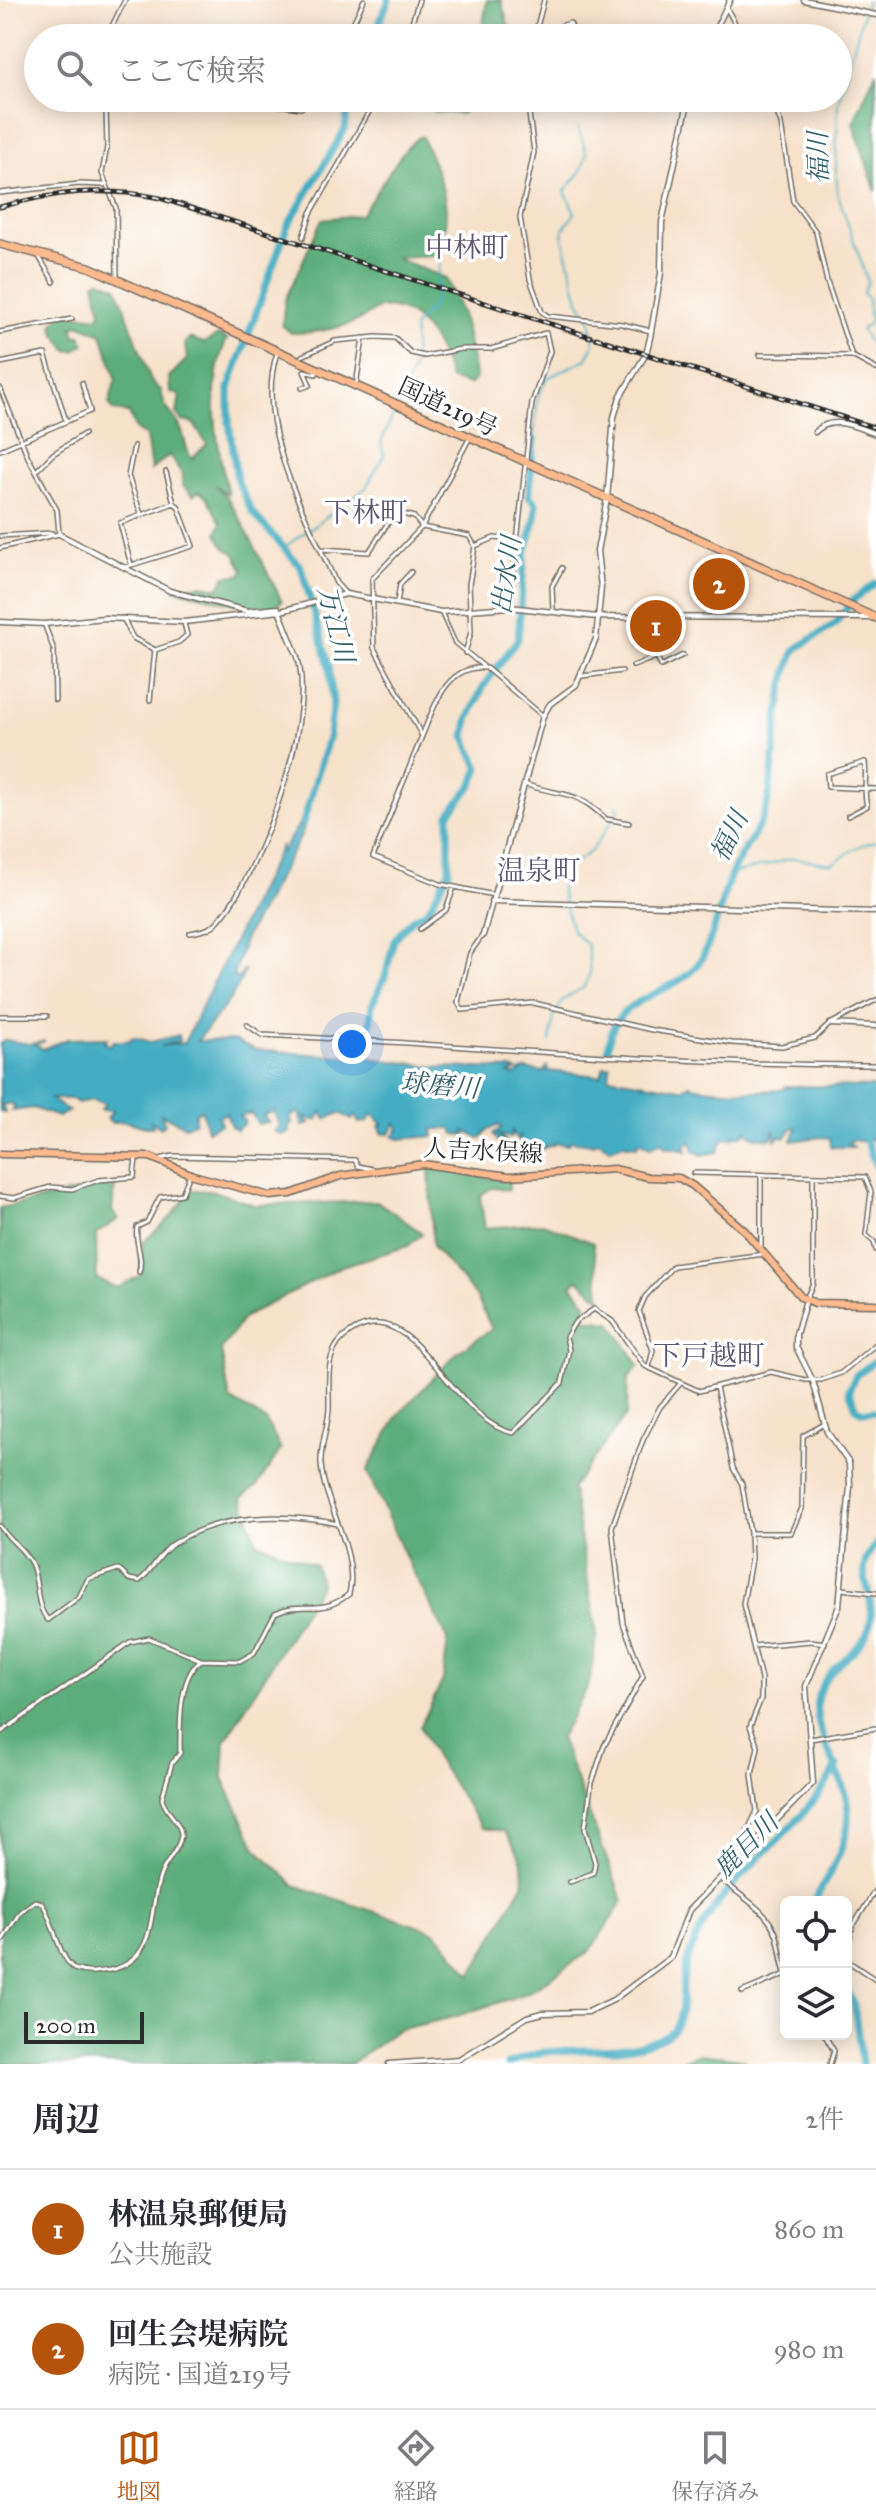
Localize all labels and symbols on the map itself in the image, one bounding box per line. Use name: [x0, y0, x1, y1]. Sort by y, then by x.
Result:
water label: 福川: [801, 129, 834, 184]
district label: 中林町: [425, 230, 509, 265]
street label: 国道219号: [394, 371, 502, 443]
district label: 下林町: [324, 495, 408, 530]
water label: 出水川: [485, 531, 528, 616]
pin: 2: [693, 554, 745, 614]
water label: 万江川: [311, 582, 362, 669]
pin: 1: [630, 596, 682, 656]
water label: 福川: [703, 803, 756, 866]
district label: 温泉町: [497, 853, 581, 888]
your location: [332, 1024, 372, 1064]
water label: 球磨川: [400, 1066, 483, 1105]
street label: 人吉水俣線: [422, 1133, 544, 1169]
district label: 下戸越町: [653, 1338, 765, 1373]
water label: 鹿目川: [707, 1804, 787, 1884]
scale bar: [24, 2008, 144, 2044]

